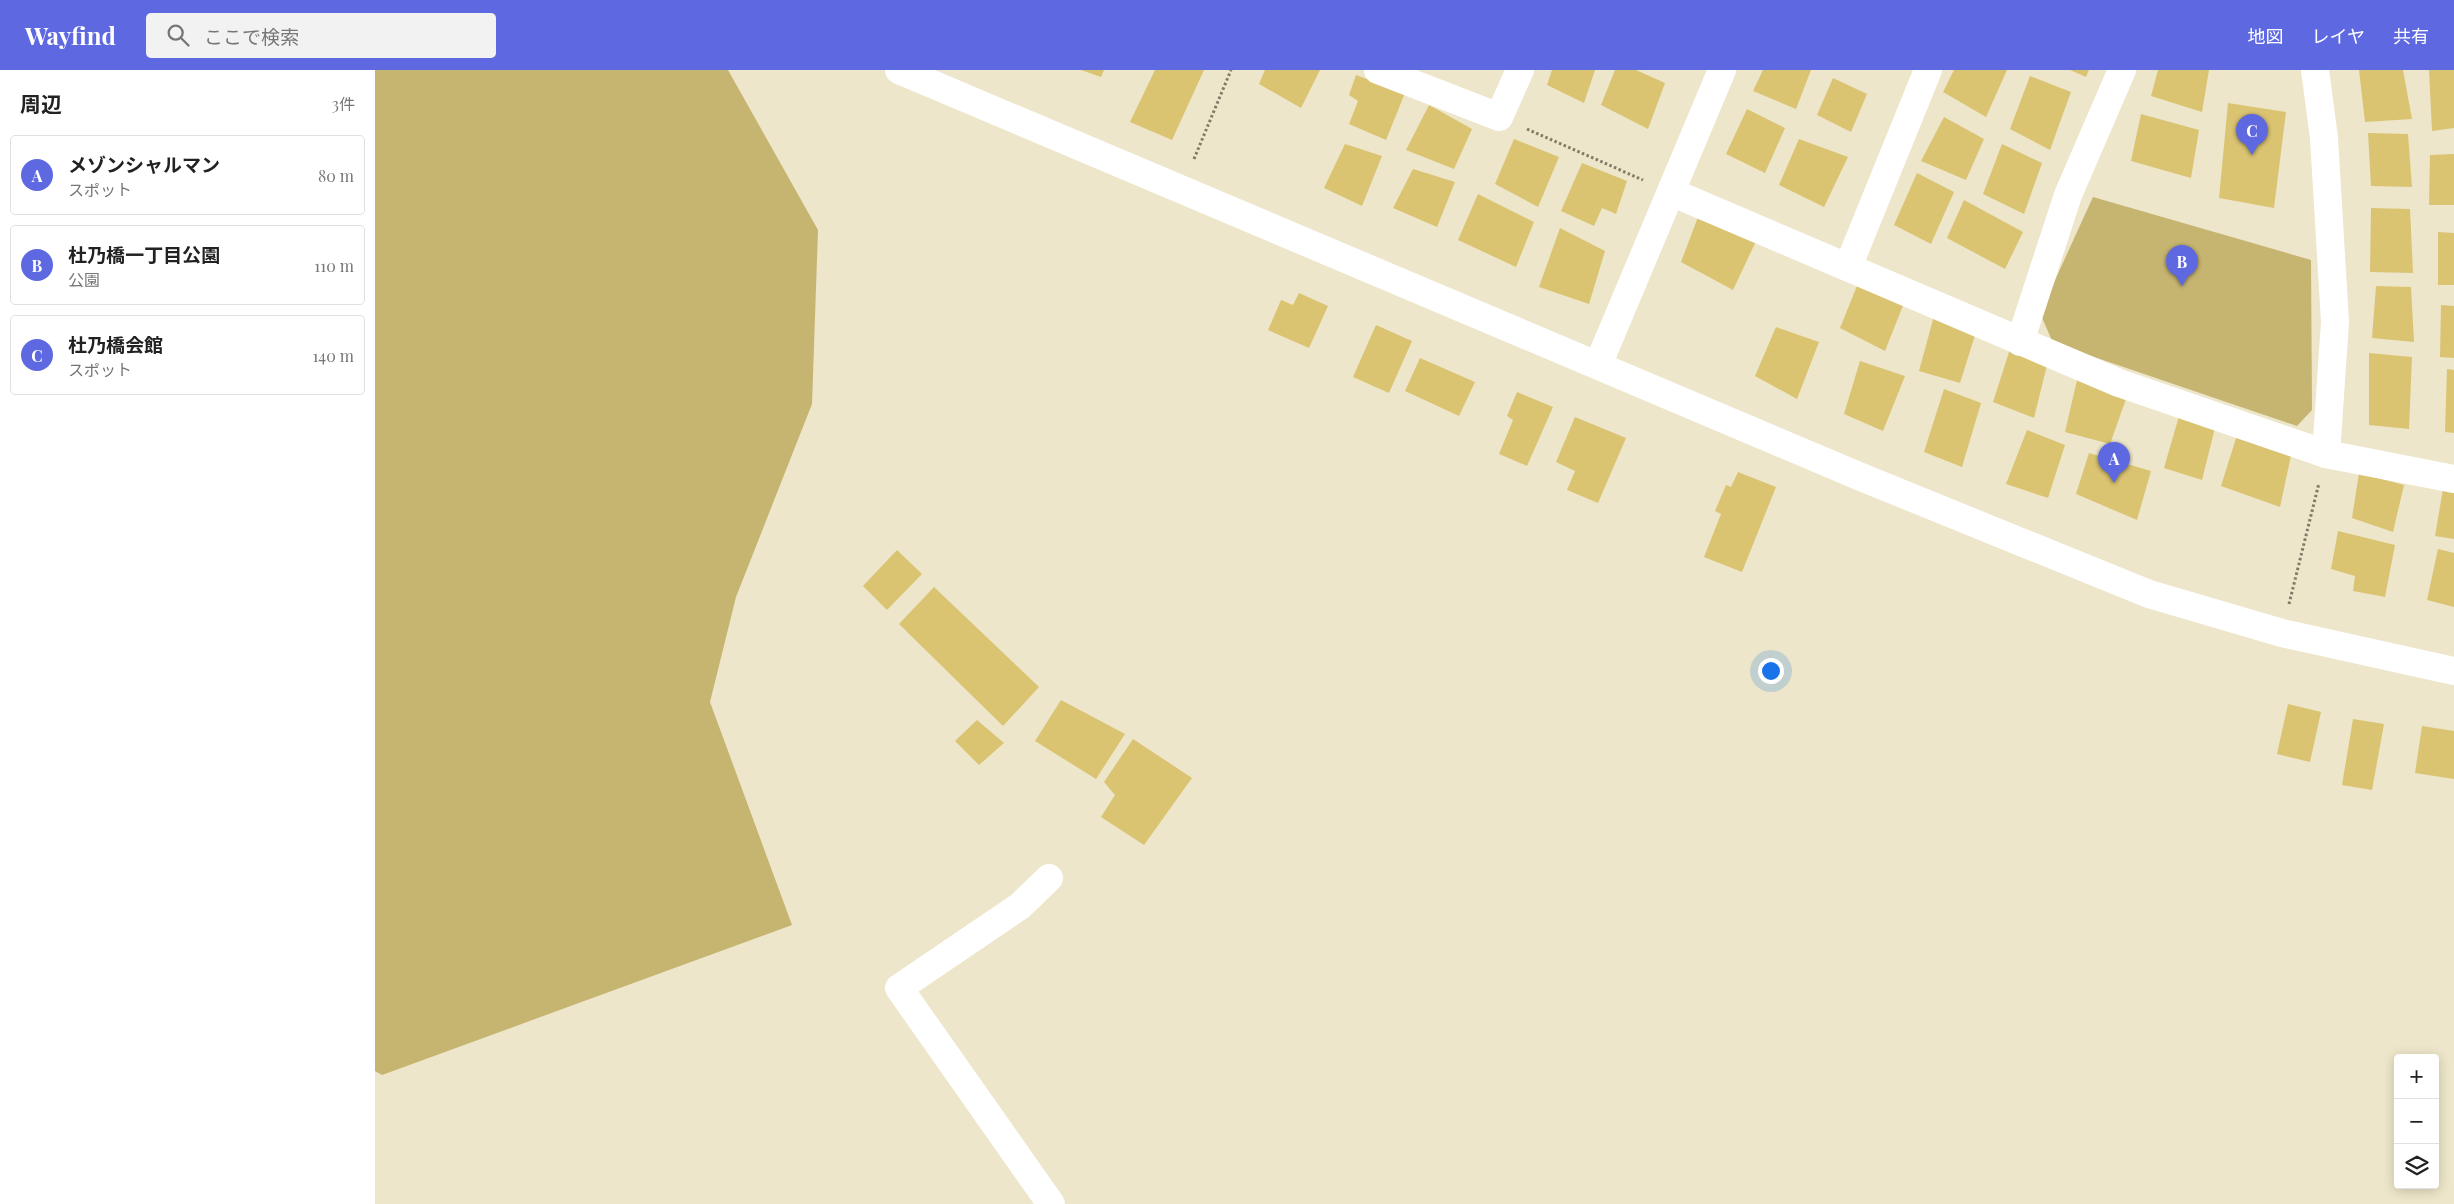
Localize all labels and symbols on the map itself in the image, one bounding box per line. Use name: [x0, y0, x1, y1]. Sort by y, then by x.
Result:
pin: C: [2236, 114, 2268, 155]
pin: B: [2166, 245, 2198, 286]
pin: A: [2098, 442, 2130, 483]
your location: [1758, 658, 1784, 684]

